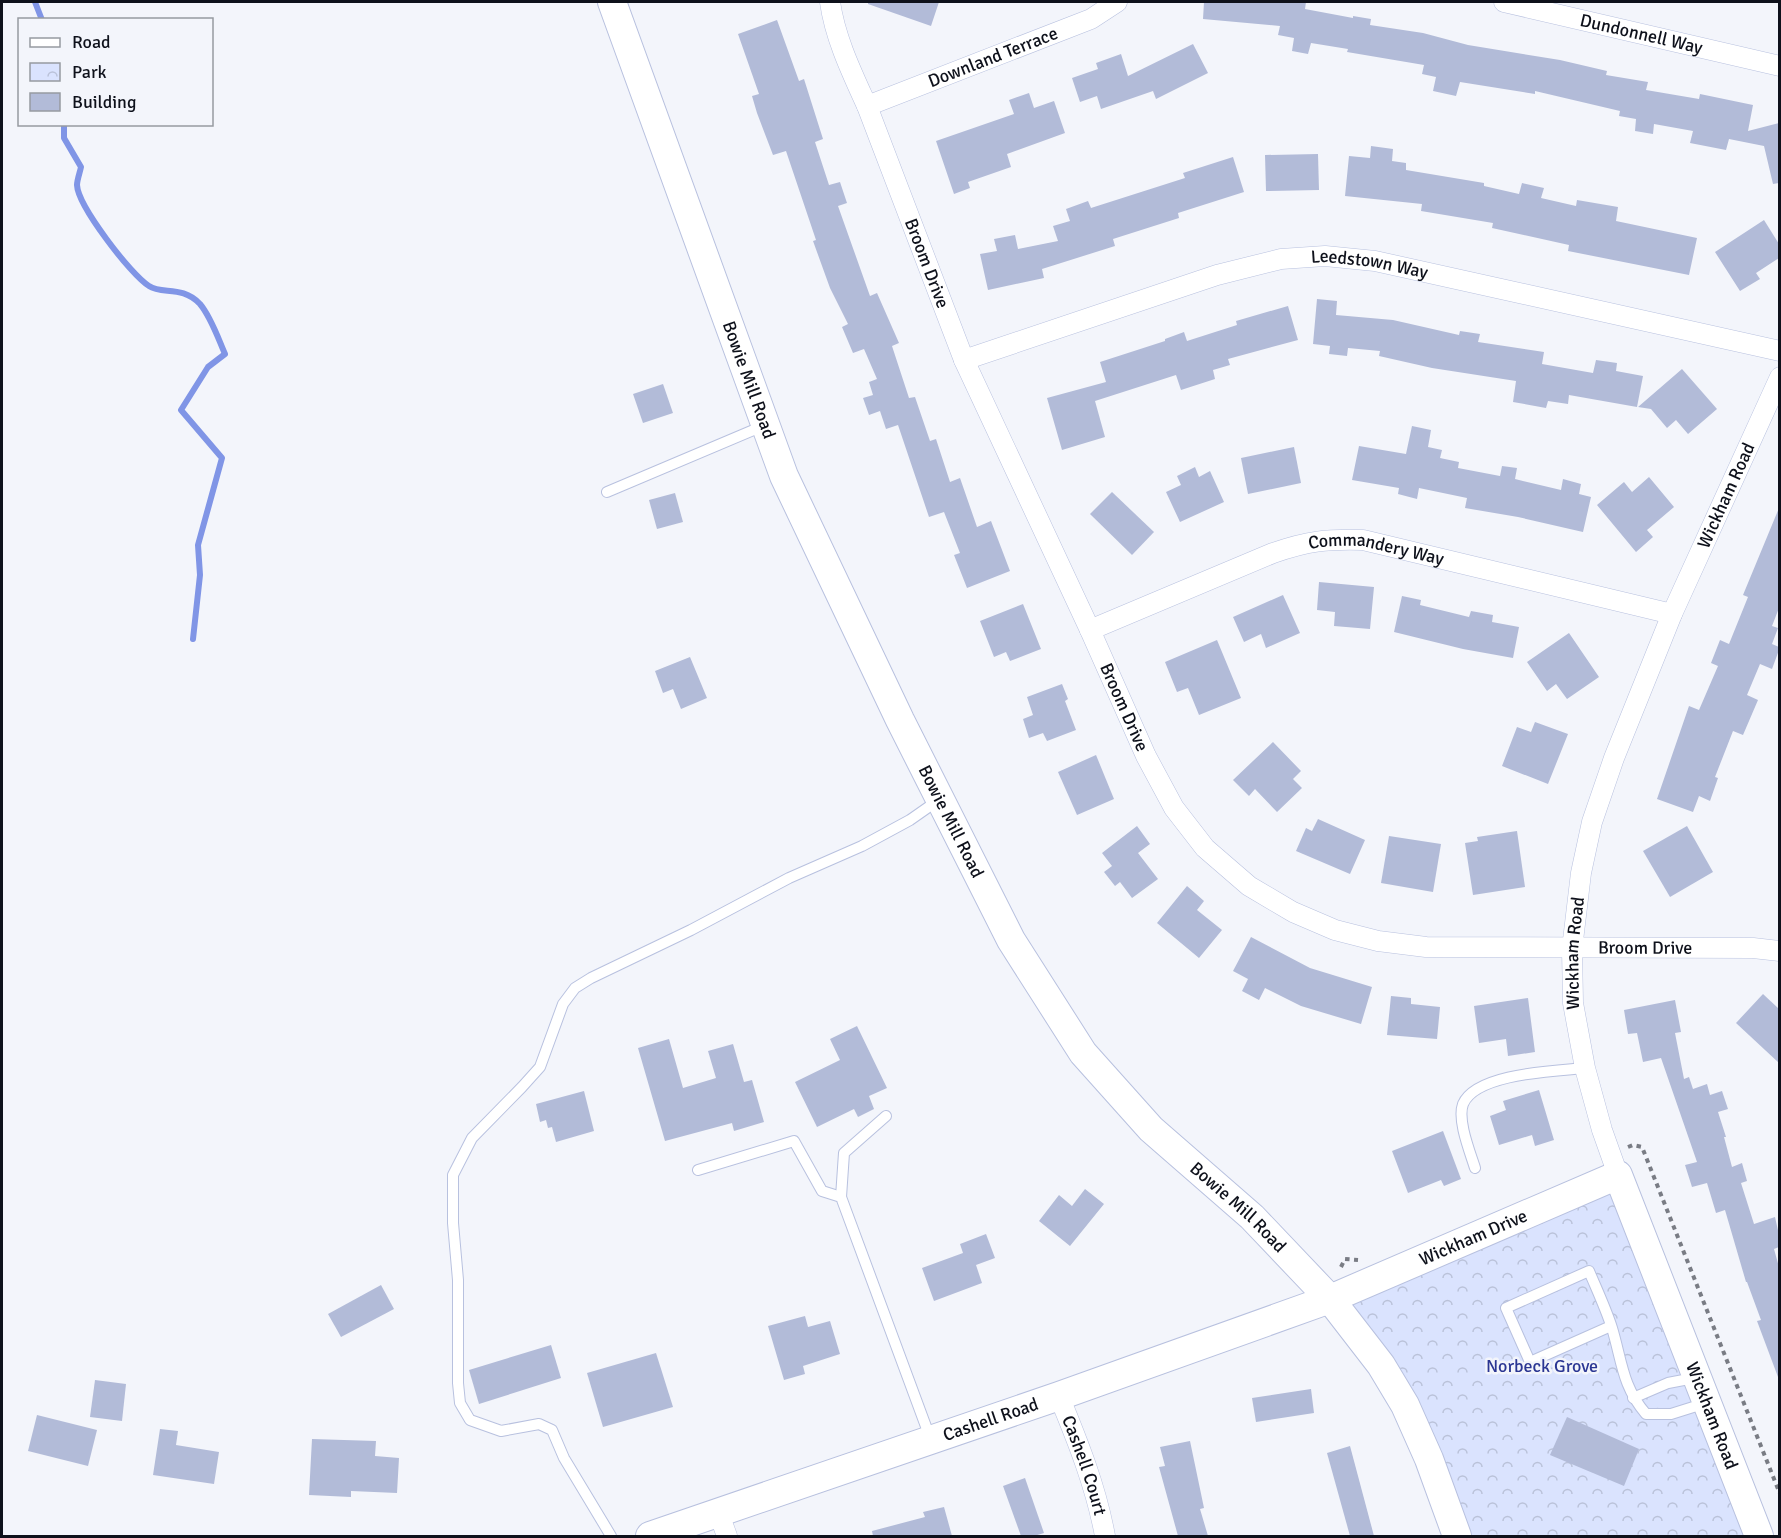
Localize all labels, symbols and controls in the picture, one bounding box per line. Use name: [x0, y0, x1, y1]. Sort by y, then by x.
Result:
street label: Dundonnell Way: [1578, 9, 1705, 59]
legend: [18, 18, 213, 126]
street label: Downland Terrace: [925, 22, 1061, 92]
text: Road: [72, 31, 111, 53]
text: Park: [72, 61, 107, 83]
text: Building: [72, 91, 136, 113]
street label: Broom Drive: [900, 215, 954, 311]
street label: Leedstown Way: [1310, 245, 1431, 284]
street label: Bowie Mill Road: [718, 318, 781, 442]
street label: Wickham Road: [1692, 439, 1760, 552]
street label: Commandery Way: [1307, 529, 1447, 570]
street label: Broom Drive: [1095, 660, 1153, 755]
street label: Bowie Mill Road: [914, 761, 989, 882]
street label: Wickham Road: [1561, 895, 1589, 1010]
street label: Broom Drive: [1598, 937, 1692, 959]
street label: Bowie Mill Road: [1186, 1157, 1291, 1257]
street label: Wickham Drive: [1416, 1204, 1530, 1270]
park label: Norbeck Grove: [1486, 1355, 1598, 1377]
street label: Wickham Road: [1681, 1359, 1743, 1473]
street label: Cashell Road: [940, 1393, 1041, 1446]
street label: Cashell Court: [1057, 1412, 1111, 1518]

